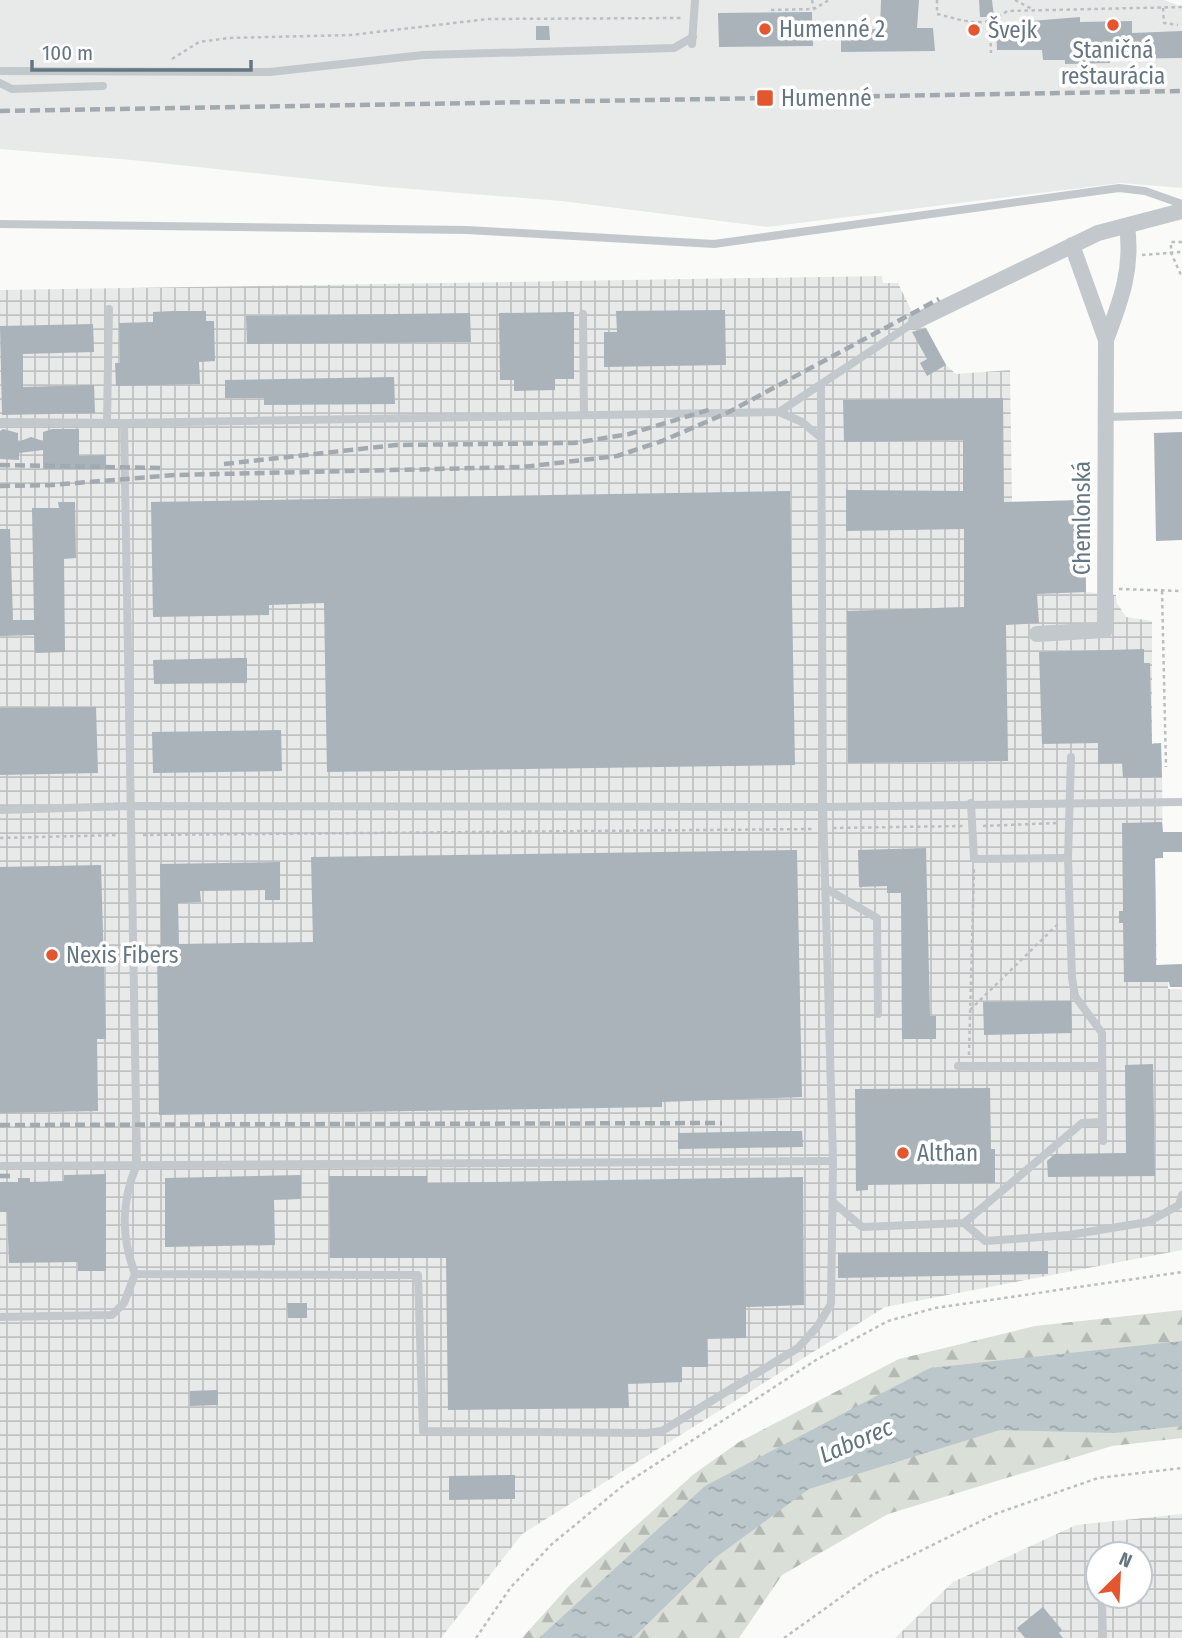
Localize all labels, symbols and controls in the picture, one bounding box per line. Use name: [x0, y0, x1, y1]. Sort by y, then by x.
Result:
place label: Humenné 2: [779, 15, 885, 43]
place label: Švejk: [988, 15, 1037, 44]
marker: Staničná reštaurácia: [1105, 17, 1121, 33]
marker: Humenné 2: [757, 21, 773, 37]
marker: Švejk: [966, 22, 982, 38]
scale bar: [32, 28, 250, 72]
place label: Staničná reštaurácia: [1061, 36, 1165, 90]
text: 100 m: [42, 40, 93, 66]
place label: Humenné: [781, 84, 872, 112]
marker: Humenné: [755, 88, 775, 108]
street label: Chemlonská: [1068, 461, 1096, 575]
place label: Nexis Fibers: [66, 941, 179, 969]
marker: Nexis Fibers: [44, 947, 60, 963]
place label: Althan: [917, 1139, 978, 1167]
marker: Althan: [895, 1145, 911, 1161]
water label: Laborec: [815, 1413, 898, 1469]
north arrow: [1084, 1540, 1154, 1610]
text: N: [1116, 1547, 1136, 1573]

